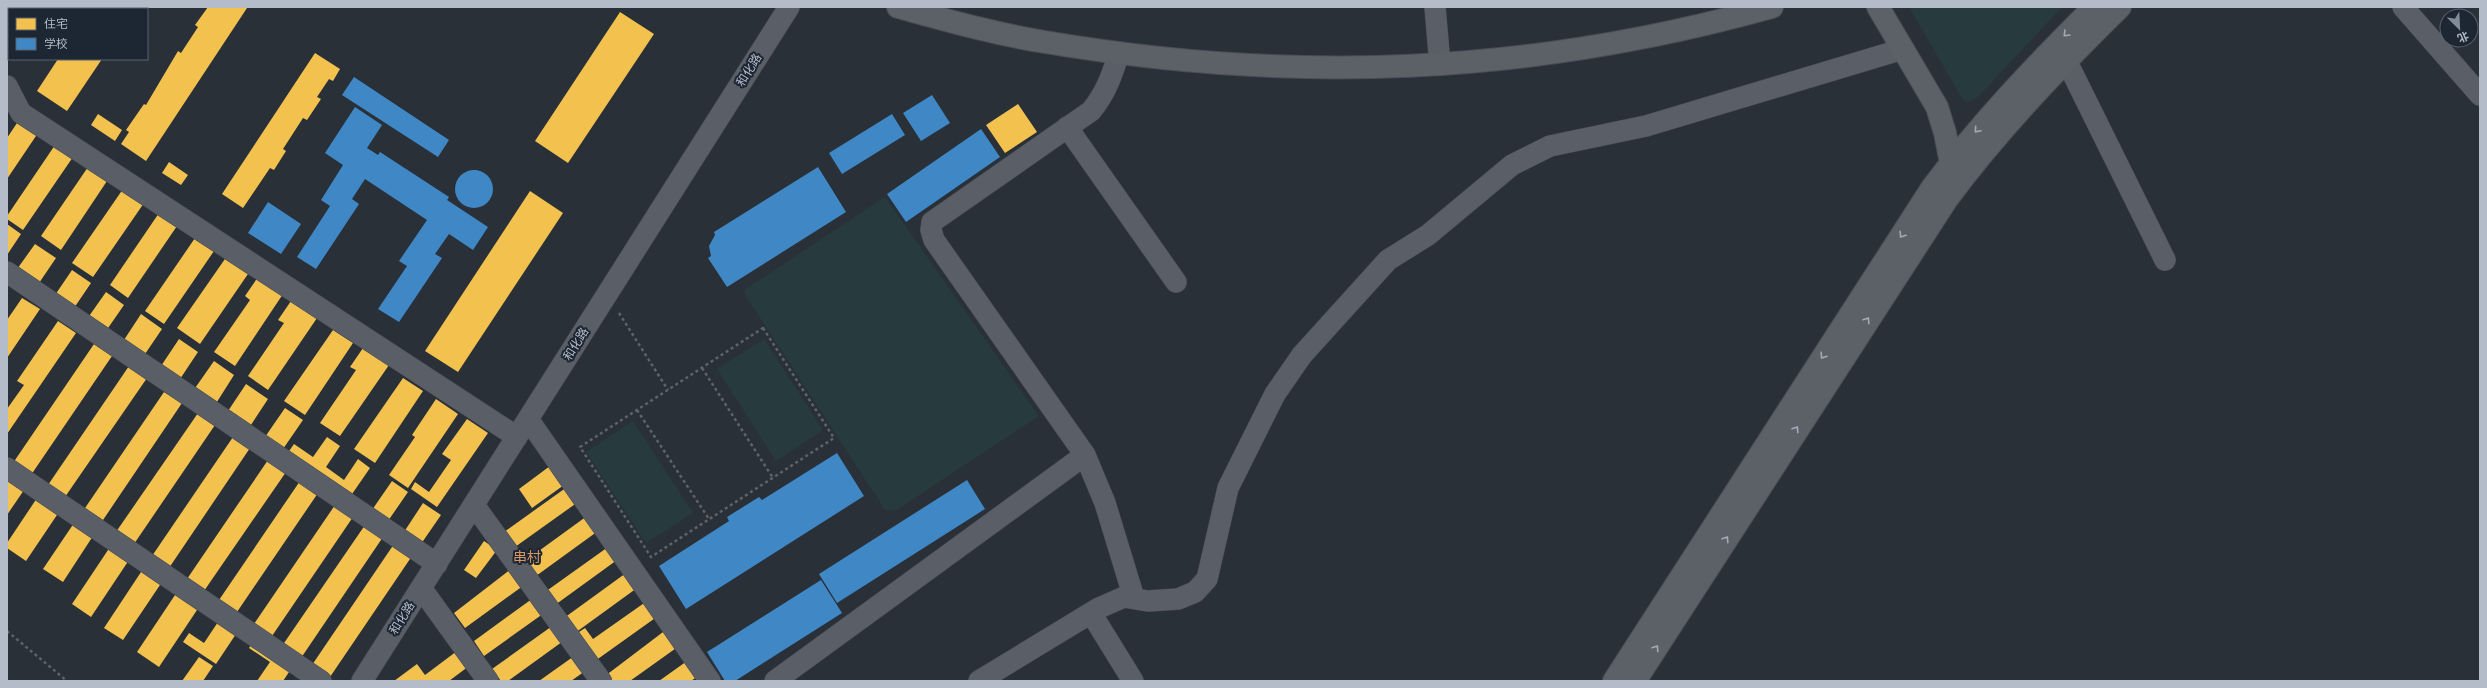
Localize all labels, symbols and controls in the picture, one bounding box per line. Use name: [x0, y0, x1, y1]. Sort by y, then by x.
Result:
legend: [8, 8, 148, 60]
north arrow: [2439, 8, 2479, 48]
text: 住宅: [44, 17, 68, 31]
text: 北: [2455, 29, 2471, 45]
one-way arrow: [2063, 30, 2071, 37]
text: 学校: [44, 37, 68, 51]
street label: 和化路: [734, 51, 764, 89]
one-way arrow: [1975, 125, 1982, 132]
one-way arrow: [1899, 231, 1907, 238]
one-way arrow: [1863, 317, 1870, 324]
street label: 和化路: [561, 325, 591, 363]
one-way arrow: [1821, 351, 1828, 358]
one-way arrow: [1791, 426, 1799, 433]
one-way arrow: [1721, 536, 1729, 543]
district label: 串村: [513, 549, 541, 565]
street label: 和化路: [387, 599, 417, 637]
one-way arrow: [1651, 645, 1659, 652]

